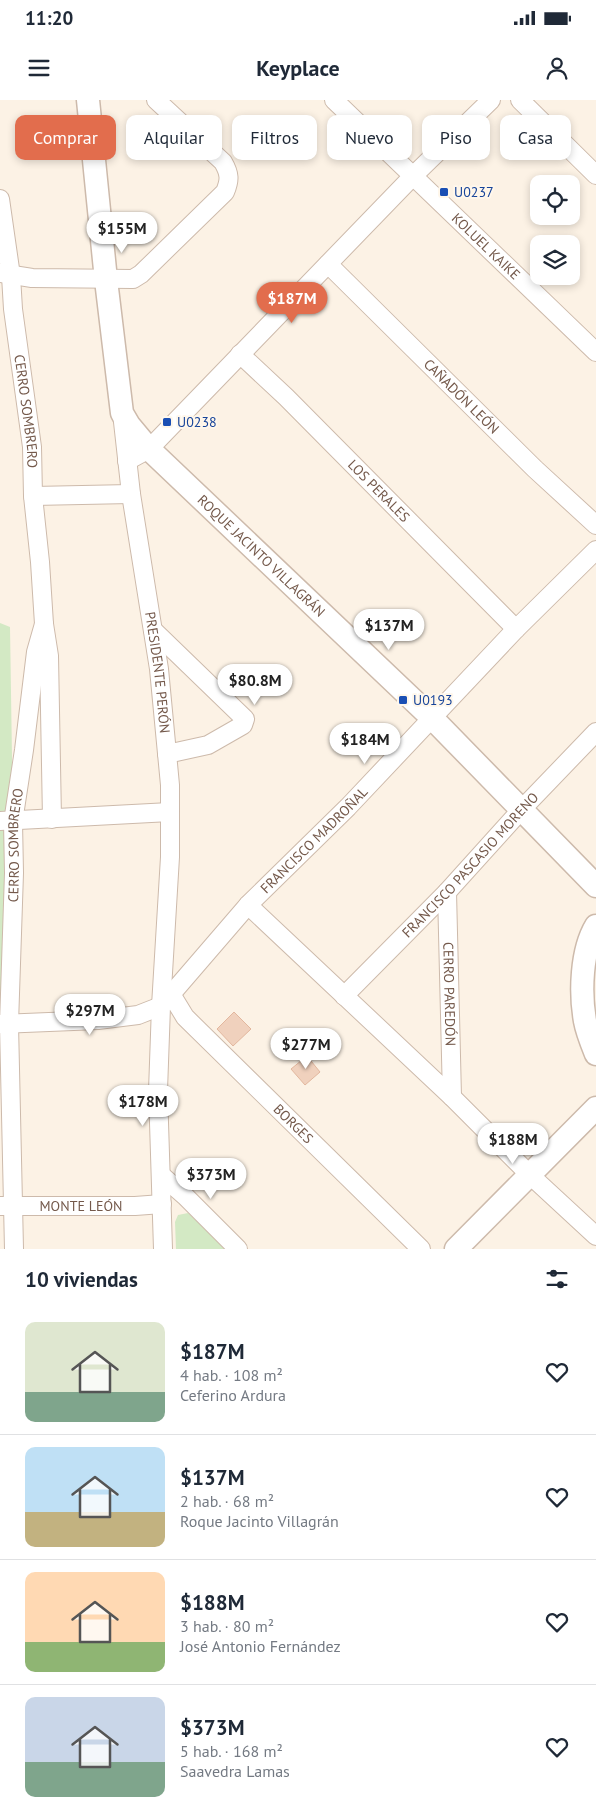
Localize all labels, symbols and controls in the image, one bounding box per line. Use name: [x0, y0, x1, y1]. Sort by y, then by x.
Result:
text: 11:20: [25, 6, 73, 30]
icon: menu: [25, 54, 53, 82]
text: Keyplace: [256, 54, 340, 82]
icon: person: [543, 54, 571, 82]
chip: Comprar: [15, 115, 116, 160]
chip: Alquilar: [126, 115, 222, 160]
chip: Filtros: [232, 115, 317, 160]
chip: Nuevo: [327, 115, 412, 160]
chip: Piso: [422, 115, 490, 160]
chip: Casa: [500, 115, 571, 160]
map controls: [530, 175, 580, 285]
button: locate: [530, 175, 580, 225]
place label: U0237: [454, 183, 494, 201]
marker: U0237: [438, 186, 450, 198]
street label: KOLUEL KAIKE: [448, 209, 524, 283]
pin: $155M: [87, 212, 157, 254]
text: $155M: [97, 218, 147, 238]
button: layers: [530, 235, 580, 285]
pin: $187M: [257, 282, 327, 324]
text: $187M: [267, 288, 317, 308]
street label: CERRO SOMBRERO: [10, 353, 41, 468]
street label: CAÑADÓN LEÓN: [420, 355, 503, 438]
place label: U0238: [177, 413, 217, 431]
marker: U0238: [161, 416, 173, 428]
street label: LOS PERALES: [344, 456, 414, 526]
street label: ROQUE JACINTO VILLAGRÁN: [194, 491, 329, 621]
pin: $137M: [354, 608, 424, 651]
street label: PRESIDENTE PERÓN: [141, 610, 174, 734]
text: $137M: [364, 615, 414, 635]
pin: $80.8M: [214, 664, 296, 706]
text: $80.8M: [228, 670, 282, 690]
place label: U0193: [413, 691, 453, 709]
marker: U0193: [397, 694, 409, 706]
pin: $184M: [330, 722, 400, 765]
text: $184M: [340, 729, 390, 749]
street label: FRANCISCO MADROÑAL: [256, 783, 371, 897]
street label: CERRO SOMBRERO: [4, 787, 27, 903]
street label: FRANCISCO PASCASIO MORENO: [398, 788, 542, 941]
street label: CERRO PAREDÓN: [439, 942, 460, 1046]
pin: $297M: [55, 994, 125, 1036]
text: $297M: [65, 1000, 115, 1020]
pin: $277M: [271, 1028, 341, 1070]
text: $277M: [281, 1034, 331, 1054]
pin: $178M: [108, 1084, 178, 1127]
text: $178M: [118, 1091, 168, 1111]
street label: BORGES: [270, 1100, 317, 1147]
pin: $188M: [478, 1122, 548, 1165]
text: $188M: [488, 1129, 538, 1149]
pin: $373M: [176, 1158, 246, 1200]
text: $373M: [186, 1164, 236, 1184]
street label: MONTE LEÓN: [40, 1197, 122, 1215]
icon: filters: [543, 1265, 571, 1293]
text: 10 viviendas: [25, 1266, 138, 1293]
text: $187M: [180, 1338, 244, 1365]
icon: home: [65, 1342, 125, 1402]
icon: heart: [543, 1358, 571, 1386]
text: 4 hab. · 108 m²: [180, 1365, 283, 1385]
text: Ceferino Ardura: [180, 1385, 286, 1405]
text: $137M: [180, 1464, 244, 1491]
icon: home: [65, 1467, 125, 1527]
icon: heart: [543, 1483, 571, 1511]
text: 2 hab. · 68 m²: [180, 1491, 274, 1511]
text: Roque Jacinto Villagrán: [180, 1511, 339, 1531]
text: $188M: [180, 1589, 244, 1616]
icon: home: [65, 1592, 125, 1652]
icon: heart: [543, 1608, 571, 1636]
text: 3 hab. · 80 m²: [180, 1616, 274, 1636]
text: José Antonio Fernández: [180, 1636, 341, 1656]
text: $373M: [180, 1714, 244, 1741]
icon: home: [65, 1717, 125, 1777]
icon: heart: [543, 1733, 571, 1761]
text: 5 hab. · 168 m²: [180, 1741, 283, 1761]
text: Saavedra Lamas: [180, 1761, 290, 1781]

